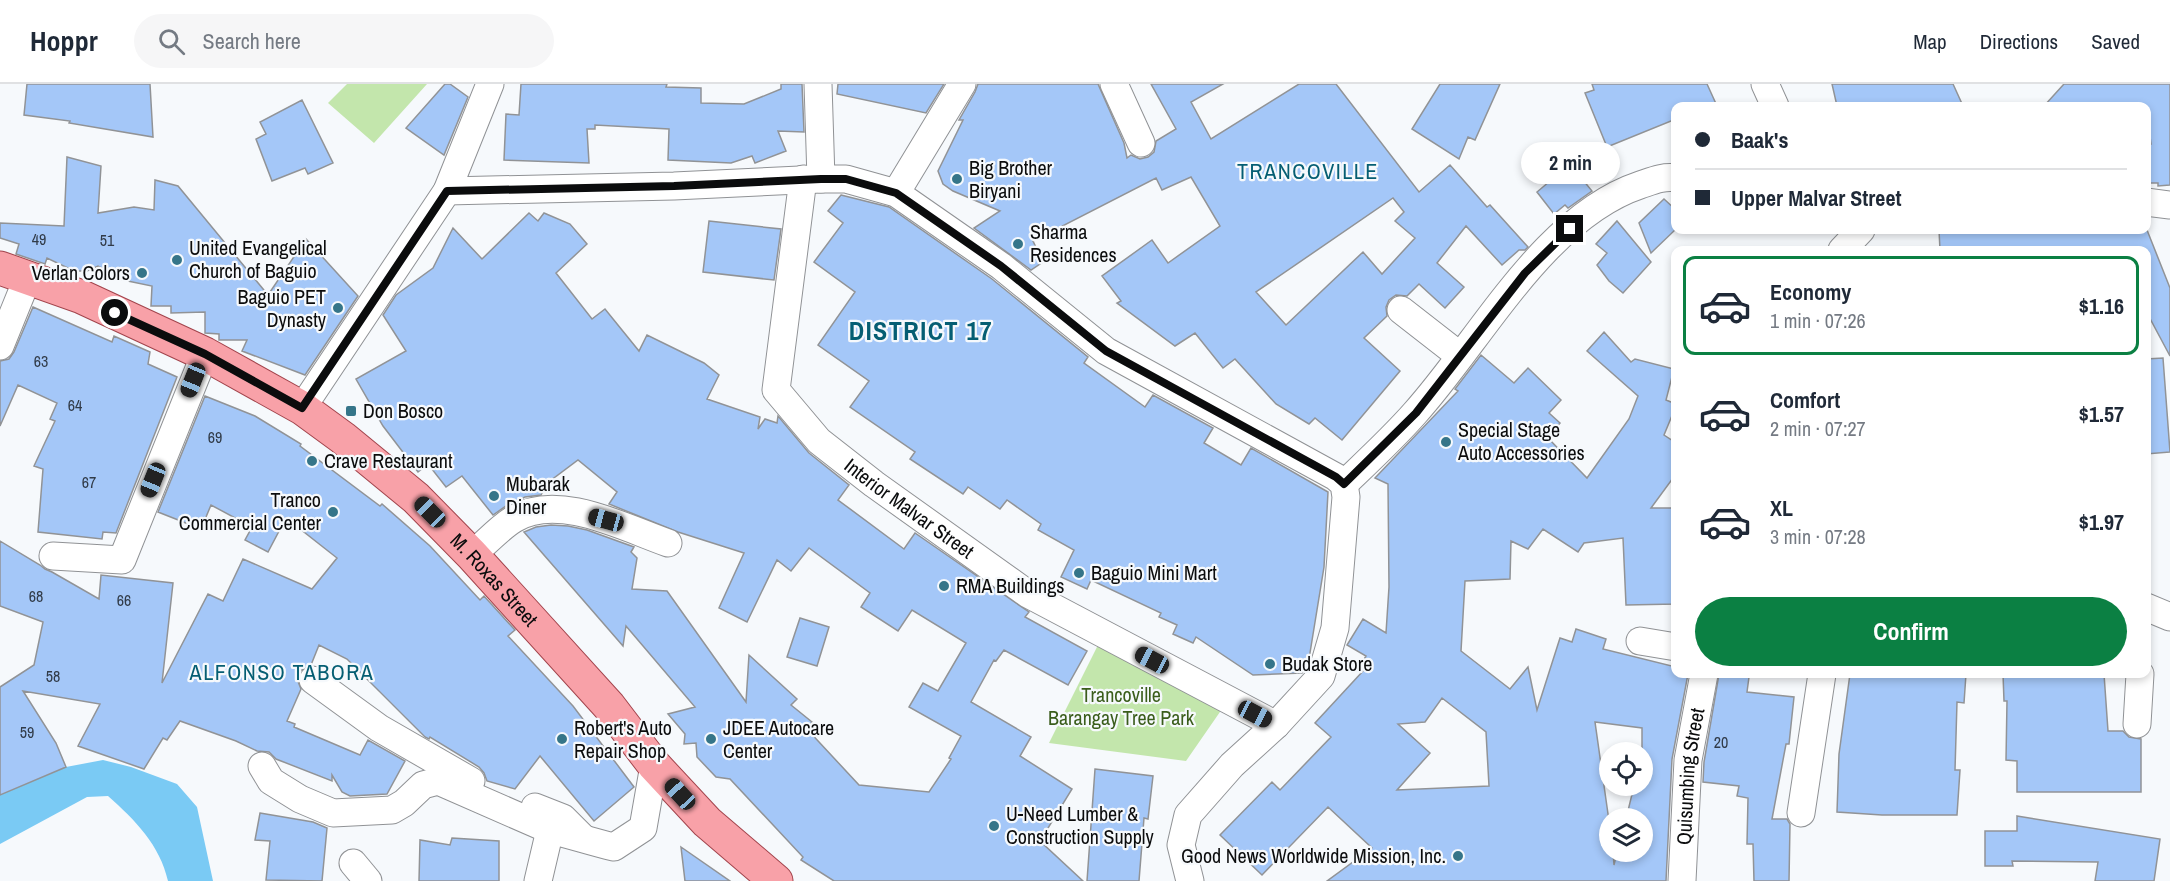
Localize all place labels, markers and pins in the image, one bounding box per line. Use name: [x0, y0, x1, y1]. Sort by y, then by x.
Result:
place label: Big Brother Biryani: [969, 154, 1053, 204]
marker: Big Brother Biryani: [950, 172, 964, 186]
place label: Sharma Residences: [1030, 218, 1117, 268]
place label: United Evangelical Church of Baguio: [189, 234, 327, 284]
marker: Sharma Residences: [1011, 237, 1025, 251]
marker: United Evangelical Church of Baguio: [170, 253, 184, 267]
place label: Verlan Colors: [32, 259, 130, 286]
marker: Verlan Colors: [135, 266, 149, 280]
place label: Baguio PET Dynasty: [238, 283, 327, 333]
marker: Baguio PET Dynasty: [331, 301, 345, 315]
place label: Don Bosco: [363, 397, 443, 424]
marker: Don Bosco: [344, 404, 358, 418]
place label: Special Stage Auto Accessories: [1457, 416, 1585, 466]
marker: Special Stage Auto Accessories: [1439, 435, 1453, 449]
place label: Crave Restaurant: [324, 447, 453, 474]
marker: Crave Restaurant: [305, 454, 319, 468]
place label: Mubarak Diner: [506, 470, 571, 520]
place label: Tranco Commercial Center: [179, 486, 322, 536]
marker: Mubarak Diner: [487, 489, 501, 503]
marker: Tranco Commercial Center: [326, 505, 340, 519]
place label: Baguio Mini Mart: [1091, 559, 1217, 586]
marker: Baguio Mini Mart: [1072, 566, 1086, 580]
place label: RMA Buildings: [956, 572, 1064, 599]
marker: RMA Buildings: [937, 579, 951, 593]
place label: Budak Store: [1282, 650, 1372, 677]
marker: Budak Store: [1263, 657, 1277, 671]
place label: Robert's Auto Repair Shop: [574, 714, 672, 764]
place label: JDEE Autocare Center: [723, 714, 834, 764]
marker: Robert's Auto Repair Shop: [555, 732, 569, 746]
marker: JDEE Autocare Center: [704, 732, 718, 746]
place label: U-Need Lumber & Construction Supply: [1006, 800, 1154, 850]
marker: U-Need Lumber & Construction Supply: [987, 819, 1001, 833]
place label: Good News Worldwide Mission, Inc.: [1181, 842, 1446, 869]
marker: Good News Worldwide Mission, Inc.: [1451, 849, 1465, 863]

